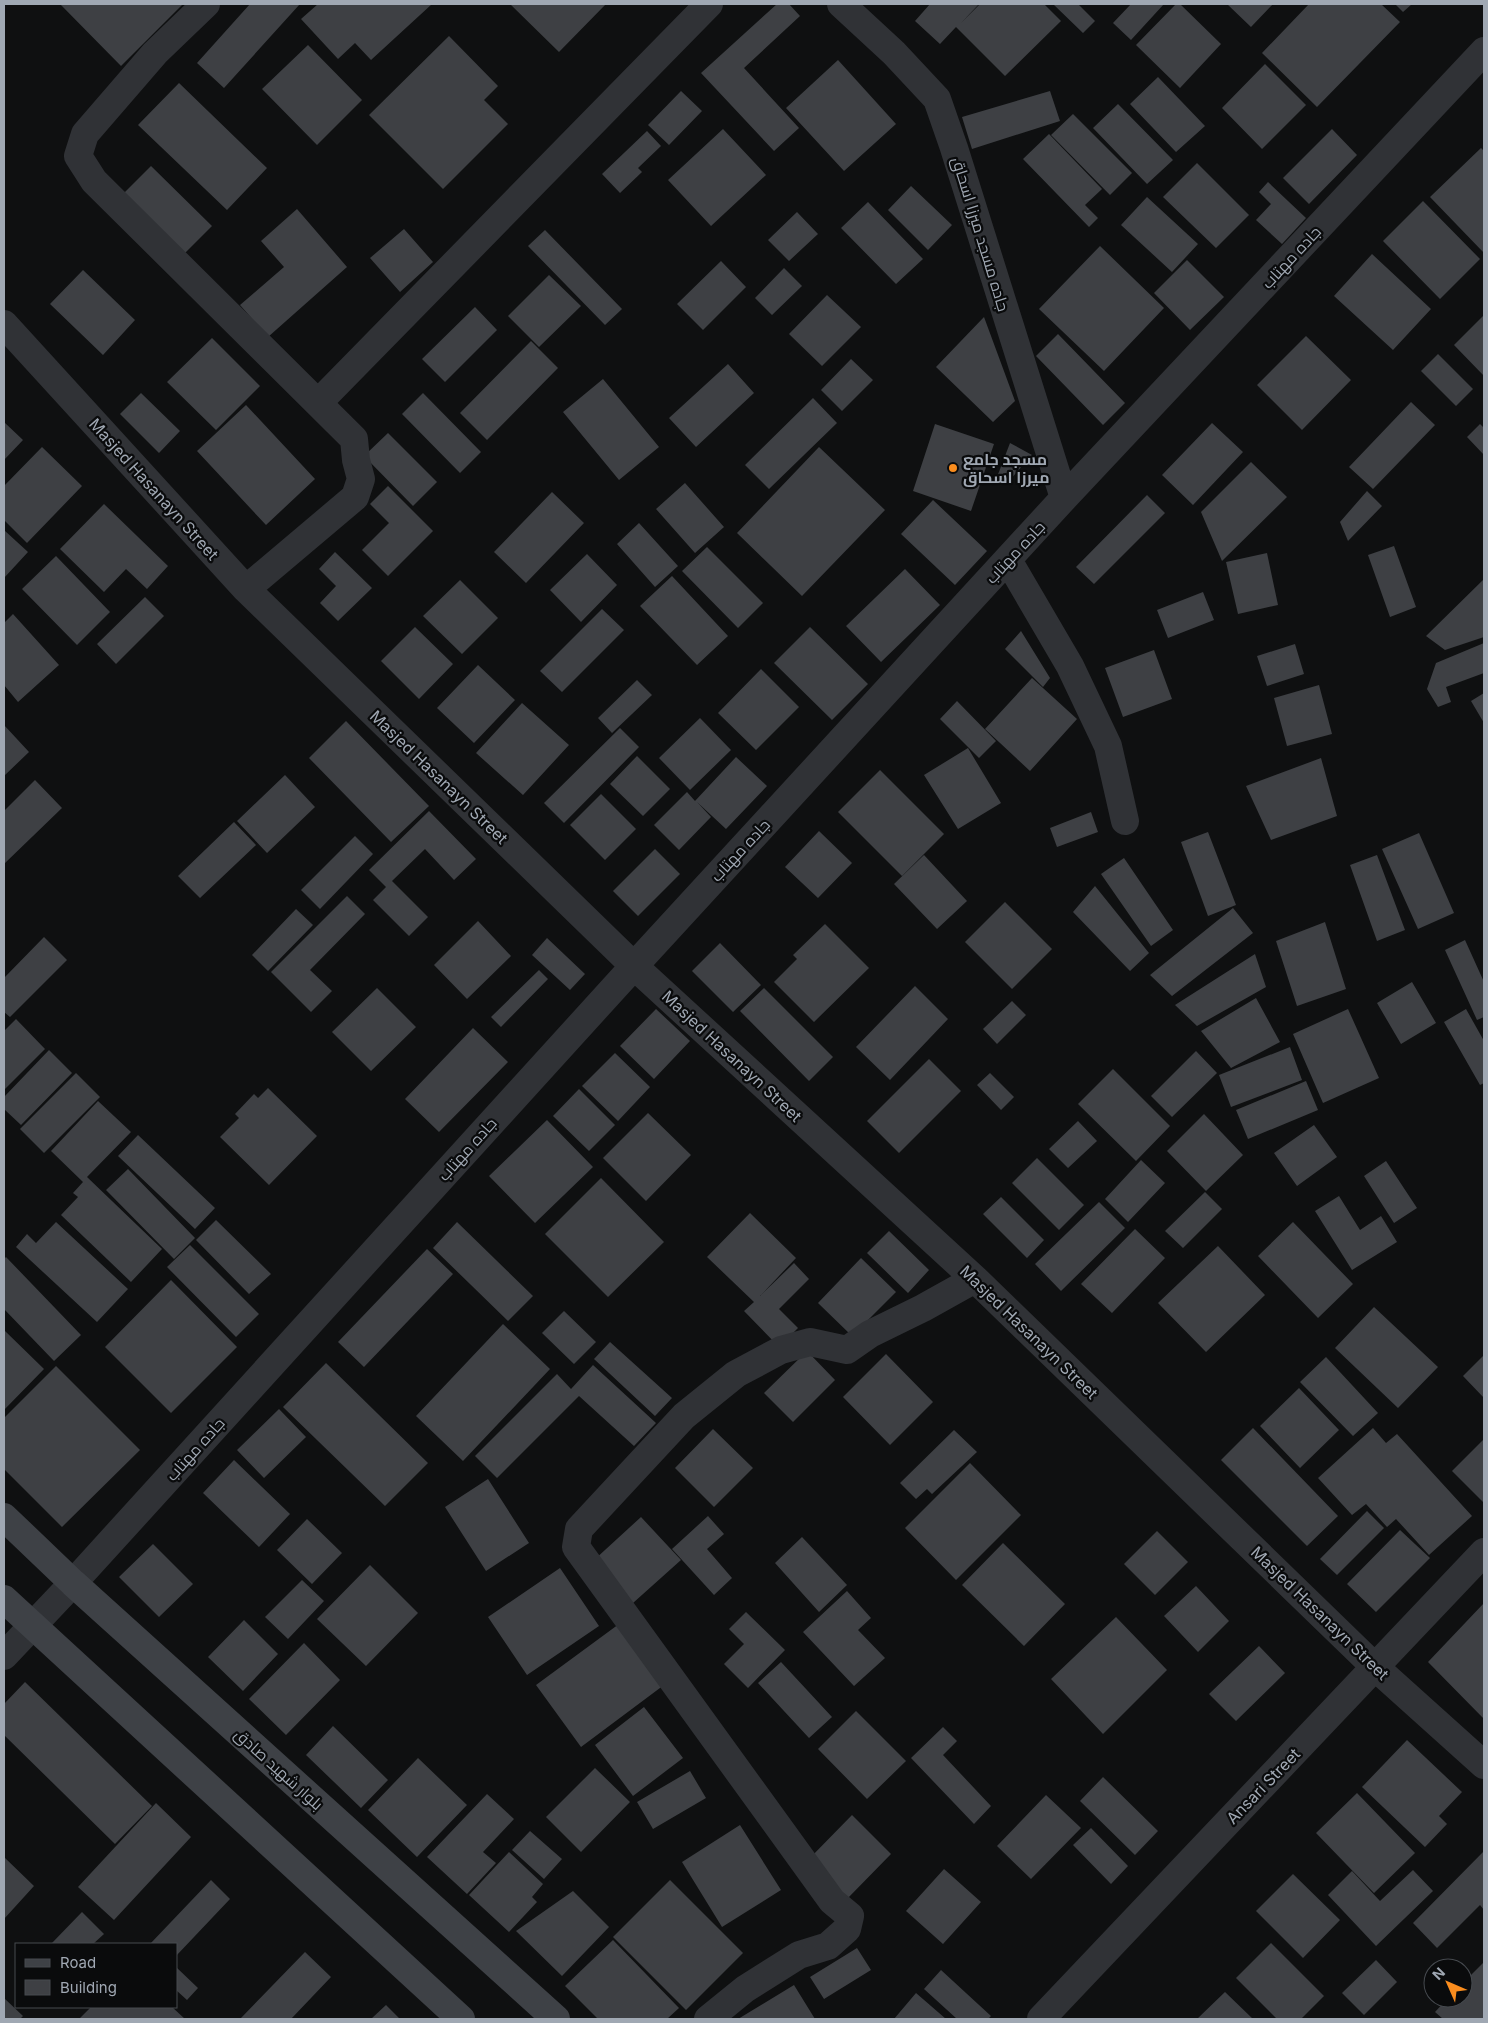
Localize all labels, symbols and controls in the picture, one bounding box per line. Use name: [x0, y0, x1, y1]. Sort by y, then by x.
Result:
street label: جاده مسجد ميرزا اسحاق: [947, 154, 1014, 314]
street label: جاده مهتاب: [1257, 222, 1326, 293]
street label: Masjed Hasanayn Street: [85, 414, 223, 564]
place label: مسجد جامع میرزا اسحاق: [963, 449, 1050, 487]
marker: مسجد جامع میرزا اسحاق: [947, 462, 959, 474]
street label: جاده مهتاب: [981, 517, 1050, 588]
street label: Masjed Hasanayn Street: [366, 706, 512, 848]
street label: جاده مهتاب: [706, 815, 775, 886]
street label: Masjed Hasanayn Street: [658, 986, 806, 1126]
street label: جاده مهتاب: [433, 1113, 501, 1185]
street label: Masjed Hasanayn Street: [956, 1261, 1102, 1403]
street label: جاده مهتاب: [161, 1413, 229, 1485]
street label: Masjed Hasanayn Street: [1247, 1542, 1393, 1684]
street label: بلوار شهید صادق: [230, 1724, 327, 1815]
street label: Ansari Street: [1222, 1744, 1304, 1828]
legend: [15, 1943, 178, 2008]
text: Road: [60, 1953, 96, 1972]
north arrow: [1423, 1958, 1473, 2008]
text: N: [1429, 1964, 1448, 1983]
text: Building: [60, 1978, 117, 1997]

